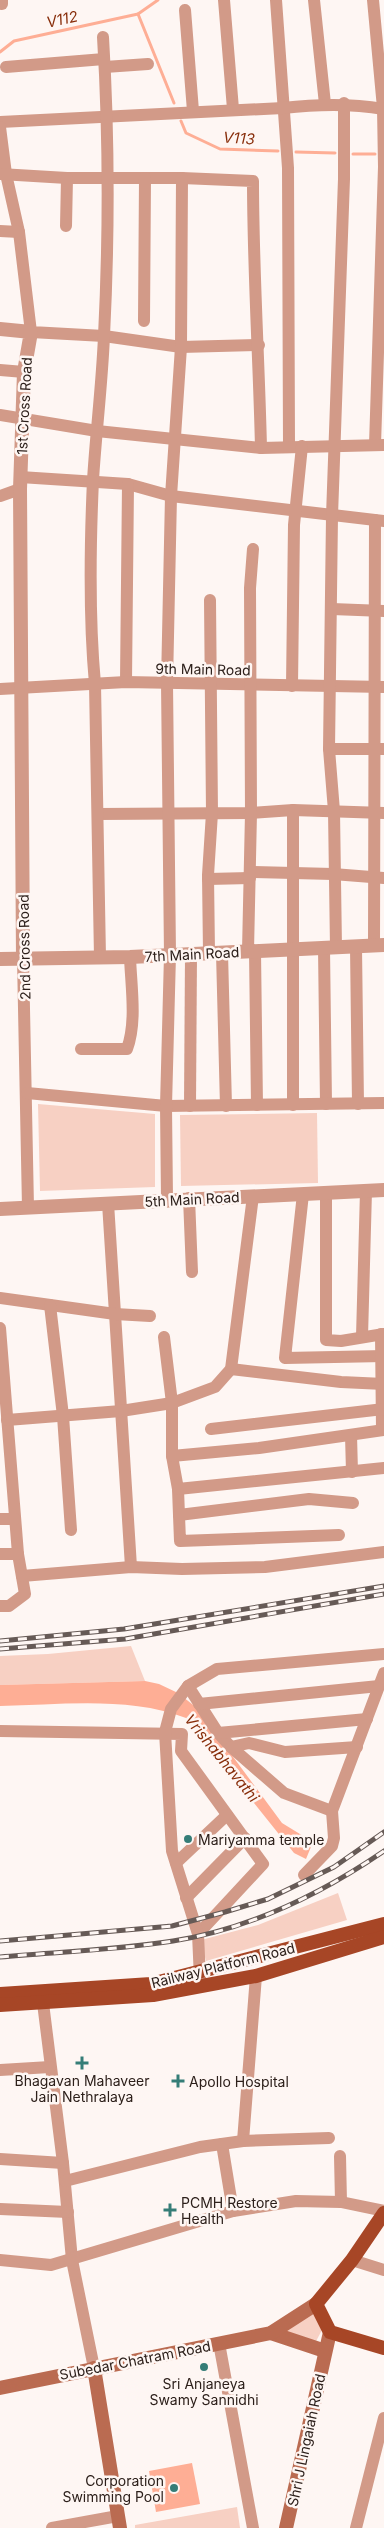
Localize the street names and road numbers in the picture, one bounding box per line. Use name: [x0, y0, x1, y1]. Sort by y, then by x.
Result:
street label: 1st Cross Road: [13, 357, 35, 455]
street label: 9th Main Road: [155, 660, 251, 678]
street label: 2nd Cross Road: [15, 894, 33, 1000]
street label: 7th Main Road: [144, 943, 240, 965]
street label: 5th Main Road: [144, 1188, 240, 1210]
street label: Railway Platform Road: [149, 1939, 297, 1991]
street label: Subedar Chatram Road: [58, 2337, 212, 2383]
street label: Shri J Lingaiah Road: [284, 2372, 328, 2508]

